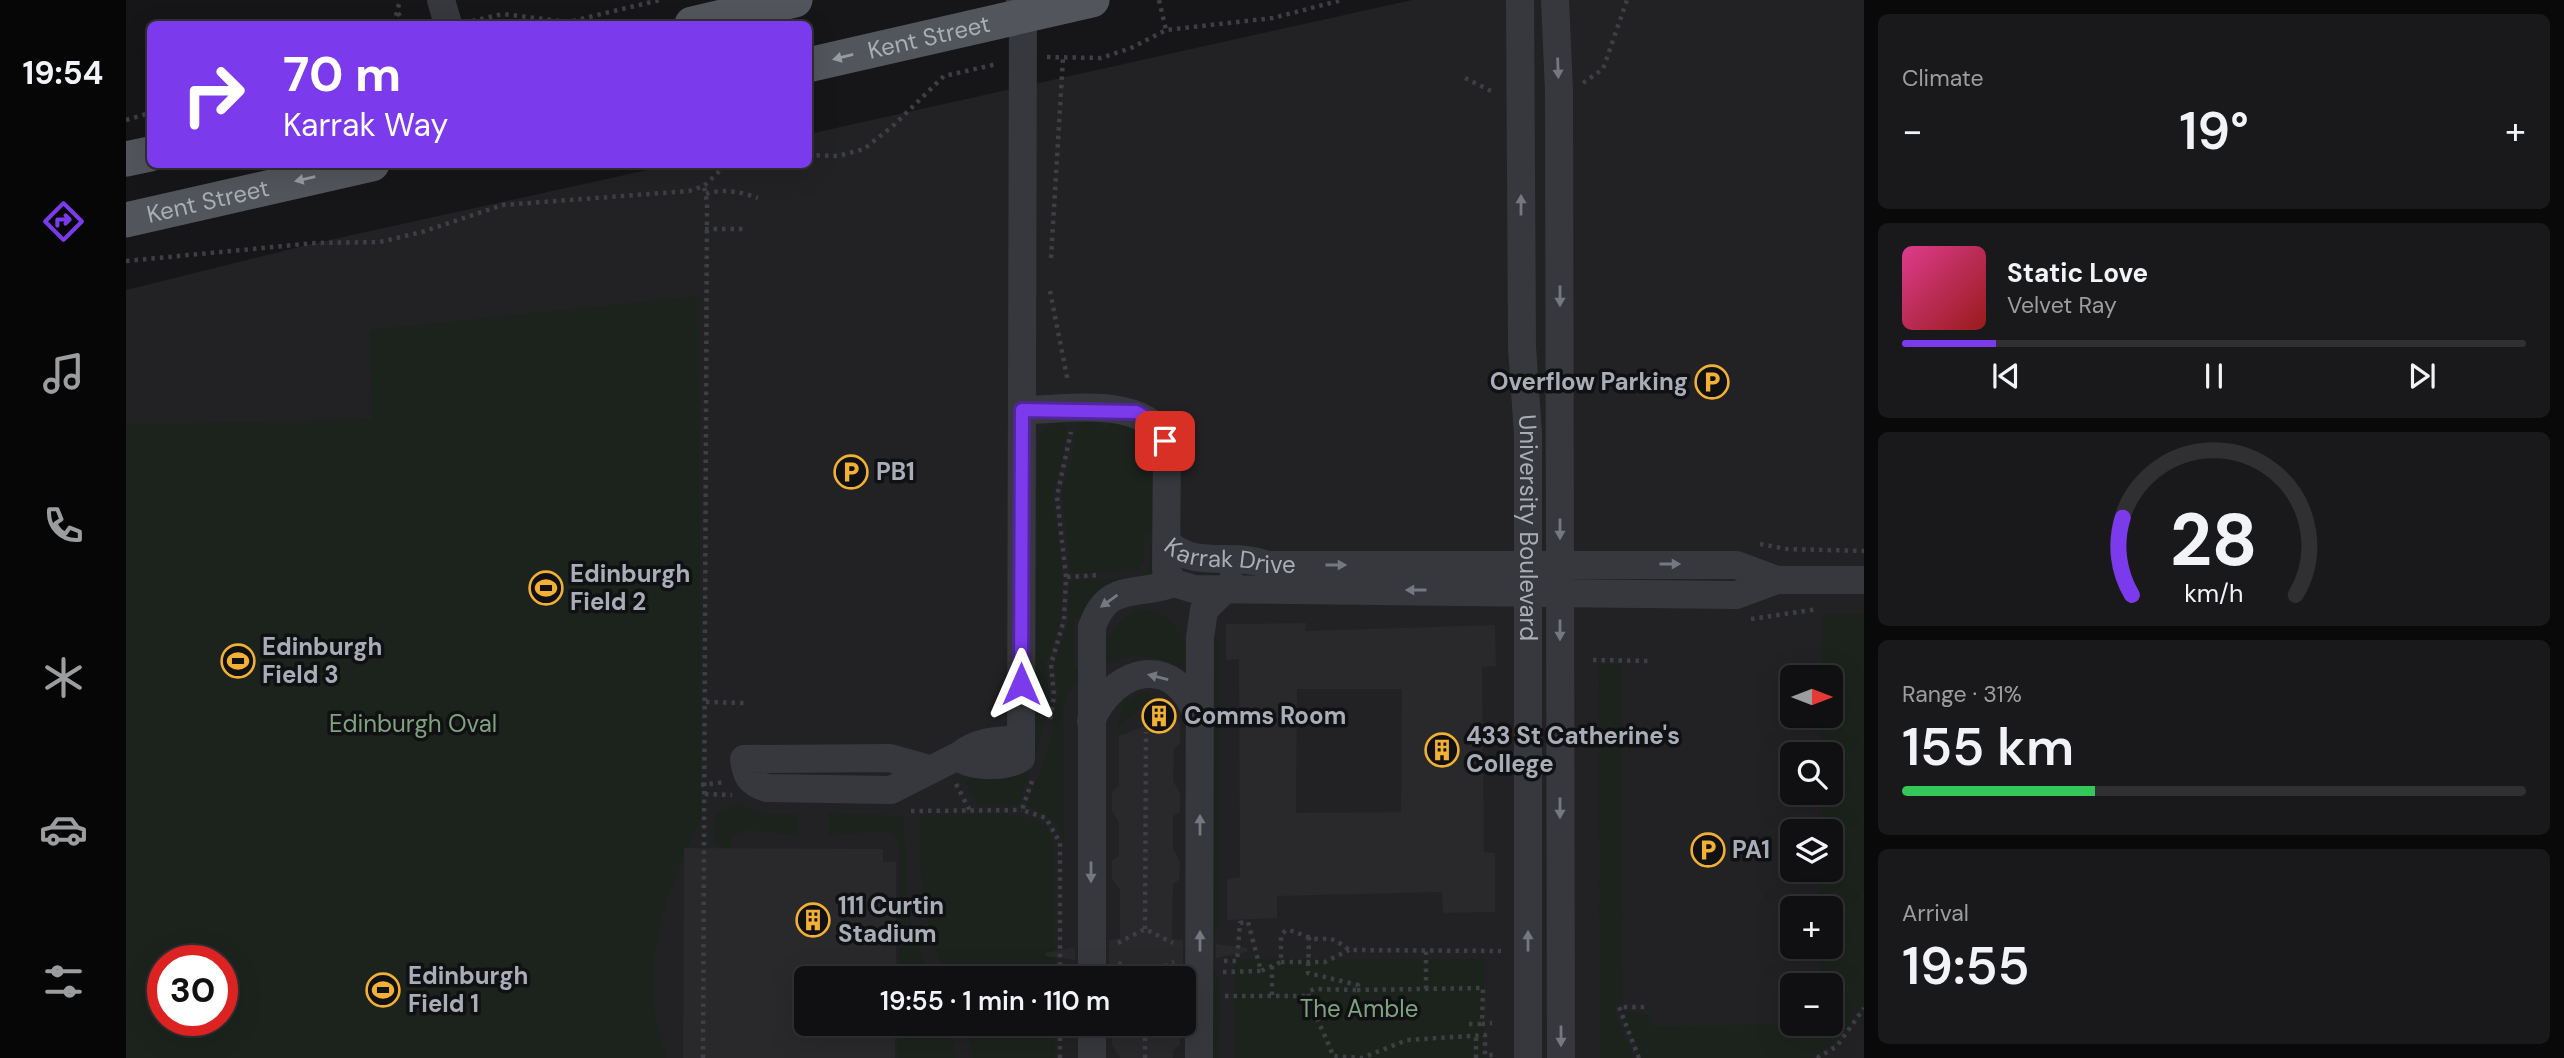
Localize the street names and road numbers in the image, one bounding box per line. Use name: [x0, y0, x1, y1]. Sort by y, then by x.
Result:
street label: Kent Street: [865, 8, 993, 66]
street label: Kent Street: [144, 172, 272, 230]
street label: University Boulevard: [1512, 413, 1544, 641]
street label: Karrak Drive: [1158, 531, 1296, 580]

